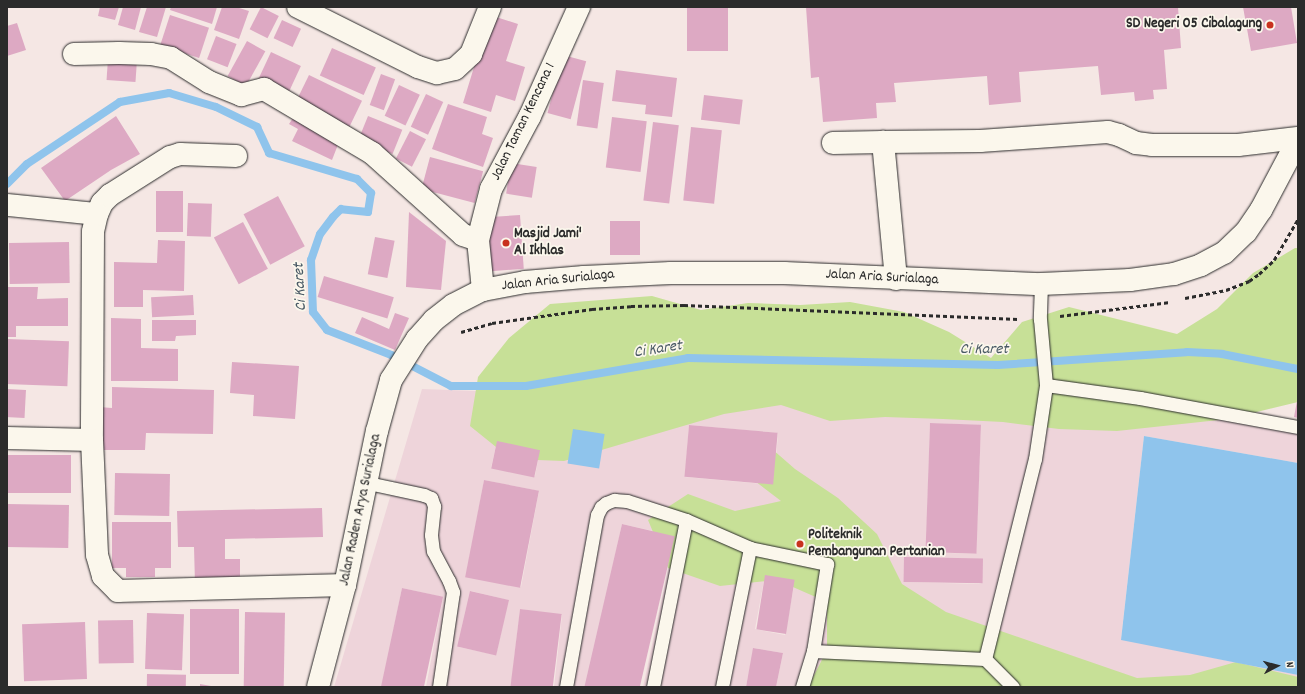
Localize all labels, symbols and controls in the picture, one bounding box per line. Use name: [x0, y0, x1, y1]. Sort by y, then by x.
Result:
place label: SD Negeri 05 Cibalagung: [1126, 16, 1262, 34]
marker: SD Negeri 05 Cibalagung: [1265, 20, 1275, 30]
street label: Jalan Taman Kencana 1: [488, 60, 560, 184]
place label: Masjid Jami' Al Ikhlas: [514, 225, 582, 260]
marker: Masjid Jami' Al Ikhlas: [501, 238, 511, 248]
water label: Ci Karet: [290, 262, 312, 312]
street label: Jalan Aria Surialaga: [501, 266, 615, 296]
street label: Jalan Aria Surialaga: [825, 266, 939, 290]
water label: Ci Karet: [633, 337, 683, 363]
water label: Ci Karet: [960, 340, 1008, 360]
street label: Jalan Raden Arya Surialaga: [336, 432, 386, 588]
place label: Politeknik Pembangunan Pertanian: [808, 526, 945, 561]
marker: Politeknik Pembangunan Pertanian: [795, 539, 805, 549]
north arrow: [1257, 646, 1297, 686]
text: N: [1281, 661, 1297, 668]

